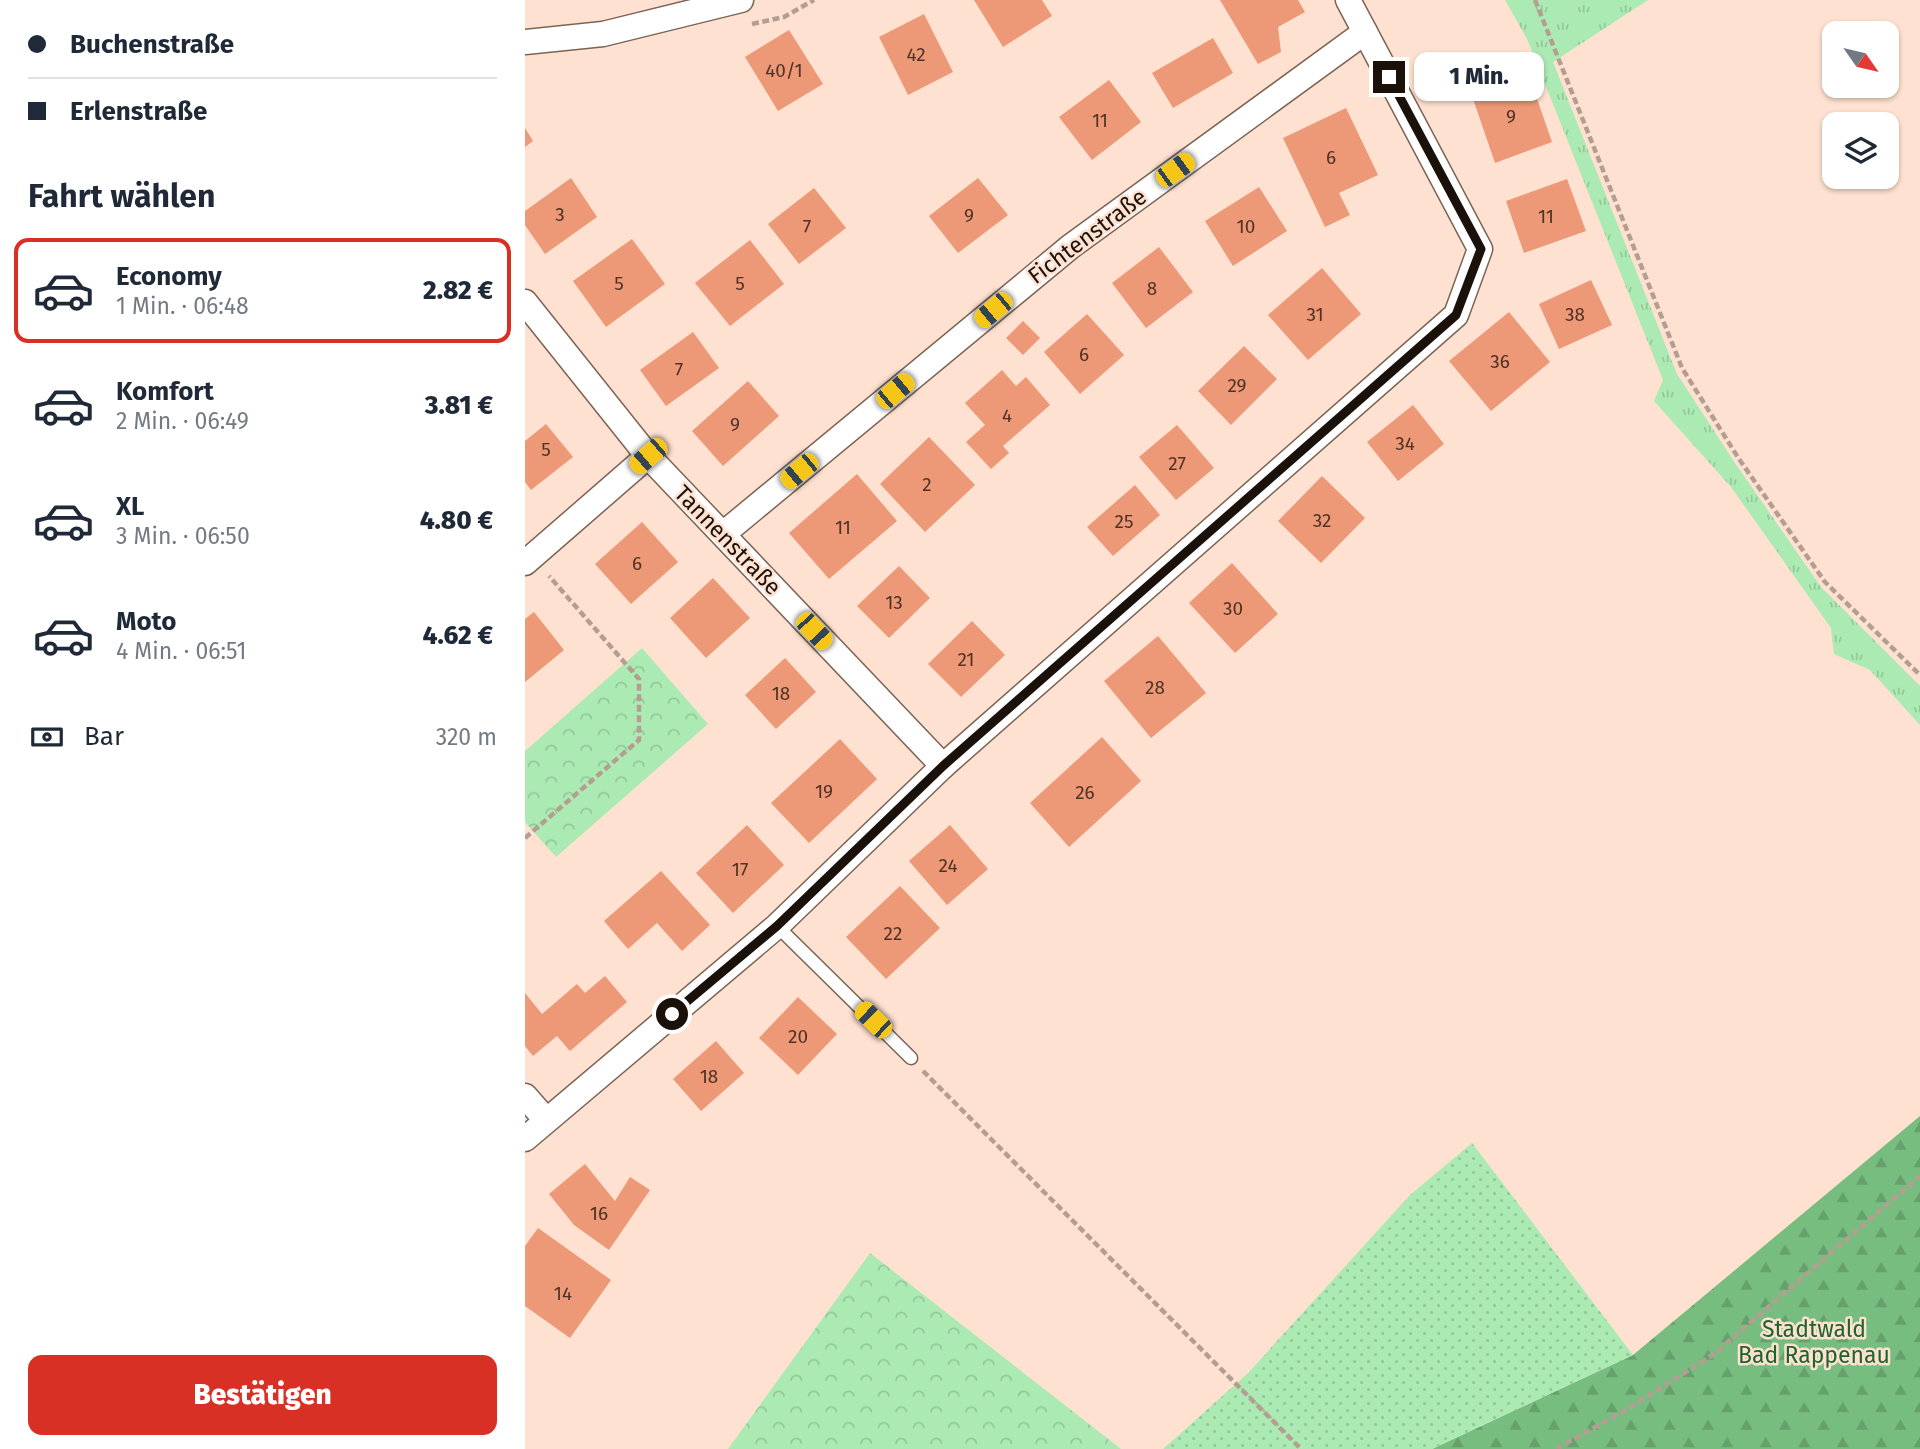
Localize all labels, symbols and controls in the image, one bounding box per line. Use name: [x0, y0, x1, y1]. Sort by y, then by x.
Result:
north arrow: [1822, 21, 1899, 98]
map controls: [1822, 21, 1899, 189]
text: Buchenstraße: [70, 29, 234, 60]
house number: 42: [906, 43, 926, 66]
callout: 1 Min.: [1413, 52, 1543, 102]
house number: 40/1: [765, 59, 803, 82]
route end: [1373, 61, 1405, 93]
text: 1 Min.: [1449, 62, 1509, 90]
text: Erlenstraße: [70, 96, 207, 127]
house number: 9: [1506, 105, 1516, 128]
house number: 11: [1092, 109, 1108, 132]
button: layers: [1822, 112, 1899, 189]
house number: 6: [1326, 146, 1336, 169]
car: [1152, 149, 1199, 191]
text: Fahrt wählen: [28, 177, 215, 215]
street label: Fichtenstraße: [1022, 182, 1152, 290]
house number: 3: [555, 203, 565, 226]
house number: 9: [964, 204, 974, 227]
house number: 11: [1538, 205, 1554, 228]
house number: 7: [803, 215, 811, 238]
house number: 10: [1237, 215, 1255, 238]
icon: car: [32, 259, 95, 322]
text: Economy: [116, 261, 222, 292]
house number: 5: [614, 272, 624, 295]
house number: 5: [735, 272, 745, 295]
text: 2.82 €: [423, 275, 493, 306]
house number: 8: [1147, 277, 1157, 300]
car: [971, 288, 1016, 332]
text: 1 Min. · 06:48: [116, 292, 249, 320]
house number: 31: [1306, 303, 1324, 326]
house number: 38: [1565, 303, 1585, 326]
house number: 6: [1079, 343, 1089, 366]
house number: 36: [1490, 350, 1510, 373]
house number: 7: [675, 358, 683, 381]
car: [873, 369, 918, 413]
icon: car: [32, 374, 95, 437]
house number: 29: [1227, 374, 1247, 397]
text: Komfort: [116, 376, 214, 407]
text: 3.81 €: [425, 390, 493, 421]
house number: 4: [1002, 404, 1012, 427]
text: 2 Min. · 06:49: [116, 407, 249, 435]
house number: 9: [730, 413, 740, 436]
house number: 34: [1395, 432, 1415, 455]
car: [626, 434, 671, 478]
house number: 5: [541, 438, 551, 461]
car: [777, 449, 822, 493]
house number: 27: [1168, 452, 1186, 475]
house number: 2: [922, 473, 932, 496]
street label: Tannenstraße: [669, 479, 787, 601]
icon: car: [32, 489, 95, 552]
text: XL: [116, 491, 144, 522]
text: 4.80 €: [420, 505, 493, 536]
house number: 32: [1313, 509, 1331, 532]
house number: 25: [1115, 510, 1133, 533]
house number: 11: [835, 516, 851, 539]
text: 3 Min. · 06:50: [116, 522, 250, 550]
house number: 6: [632, 552, 642, 575]
house number: 13: [885, 591, 903, 614]
house number: 30: [1223, 597, 1243, 620]
icon: car: [32, 604, 95, 667]
text: Moto: [116, 606, 176, 637]
car: [792, 608, 837, 654]
text: 4.62 €: [423, 620, 493, 651]
text: 4 Min. · 06:51: [116, 637, 246, 665]
house number: 21: [957, 648, 975, 671]
house number: 28: [1145, 676, 1165, 699]
house number: 18: [772, 682, 790, 705]
icon: cash: [28, 718, 66, 756]
text: Bar: [84, 721, 124, 752]
text: 320 m: [436, 723, 497, 751]
house number: 19: [815, 780, 833, 803]
house number: 26: [1075, 781, 1095, 804]
house number: 24: [938, 854, 958, 877]
house number: 17: [732, 858, 748, 881]
house number: 22: [884, 922, 902, 945]
route start: [656, 998, 688, 1030]
car: [851, 998, 896, 1042]
house number: 20: [788, 1025, 808, 1048]
house number: 18: [700, 1065, 718, 1088]
house number: 16: [590, 1202, 608, 1225]
house number: 14: [554, 1282, 572, 1305]
park label: Stadtwald Bad Rappenau: [1738, 1315, 1890, 1369]
button: Bestätigen: [28, 1355, 497, 1435]

